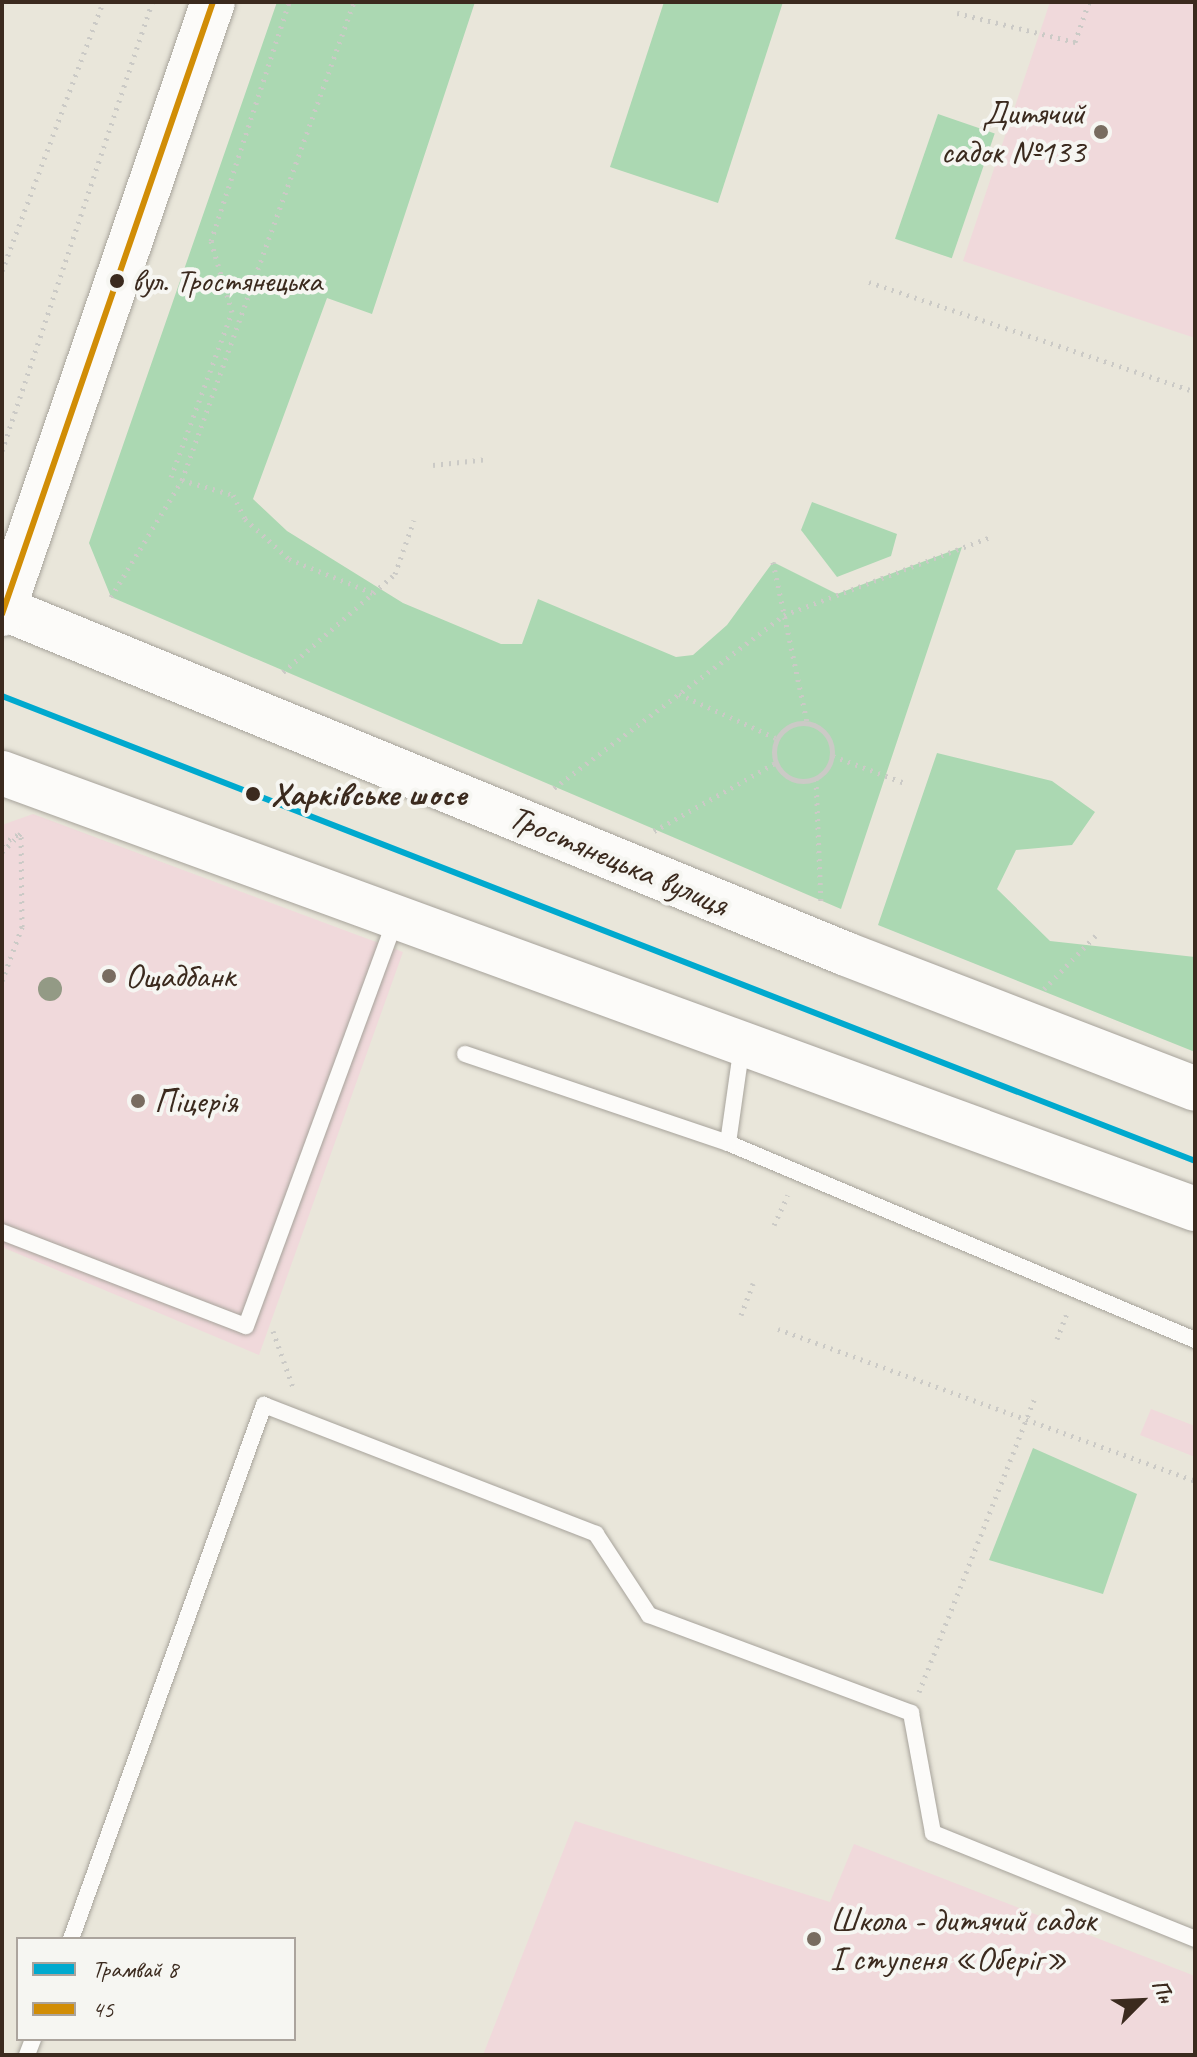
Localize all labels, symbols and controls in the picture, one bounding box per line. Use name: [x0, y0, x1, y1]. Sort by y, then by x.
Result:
place label: Дитячий садок №133: [941, 92, 1085, 172]
marker: Дитячий садок №133: [1092, 123, 1110, 141]
place label: вул. Тростянецька: [132, 262, 322, 300]
marker: вул. Тростянецька: [109, 273, 125, 289]
place label: Харківське шосе: [271, 774, 464, 814]
marker: Харківське шосе: [242, 783, 264, 805]
street label: Тростянецька вулиця: [503, 795, 735, 925]
place label: Ощадбанк: [125, 956, 235, 996]
marker: Ощадбанк: [100, 967, 118, 985]
place label: Піцерія: [154, 1081, 238, 1121]
marker: Піцерія: [129, 1092, 147, 1110]
place label: Школа - дитячий садок І ступеня «Оберіг»: [830, 1899, 1096, 1978]
marker: Школа - дитячий садок І ступеня «Оберіг»: [805, 1930, 823, 1948]
legend: [16, 1937, 296, 2041]
text: Трамвай 8: [92, 1954, 178, 1984]
north arrow: [1101, 1961, 1181, 2041]
text: Пн: [1145, 1975, 1180, 2007]
text: 45: [92, 1994, 114, 2024]

